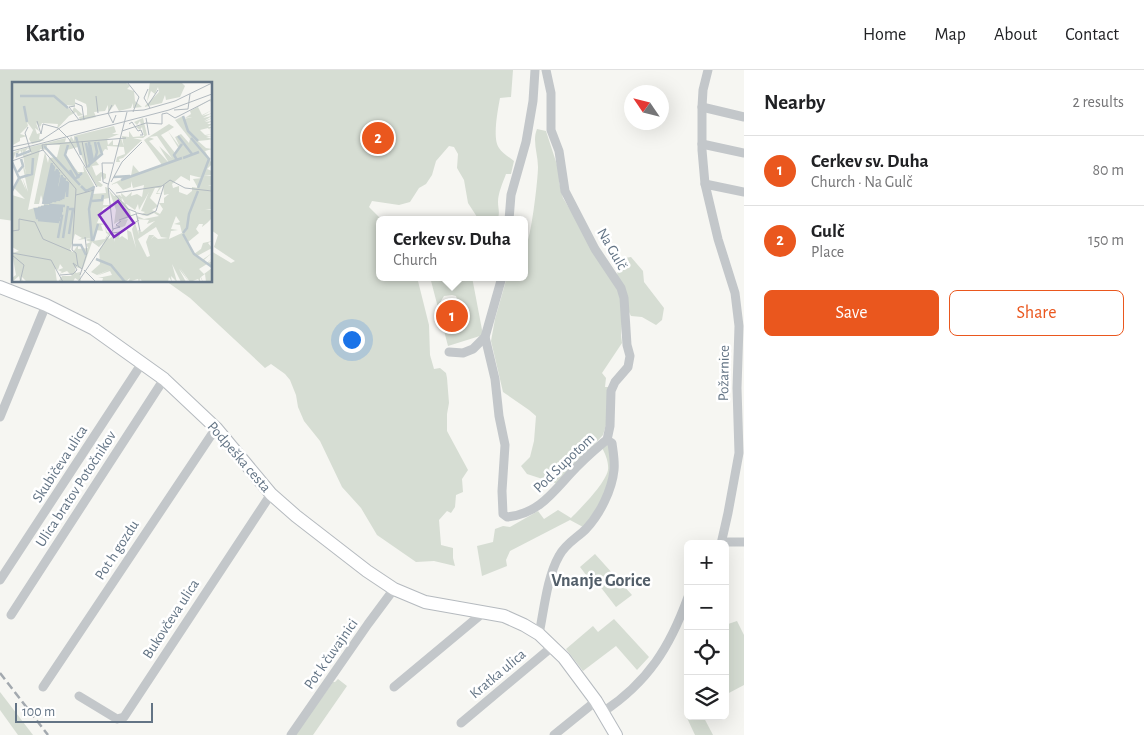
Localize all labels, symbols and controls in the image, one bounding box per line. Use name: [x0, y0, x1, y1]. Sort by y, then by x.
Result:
text: Kartio: [25, 22, 85, 46]
text: Home: [863, 26, 906, 44]
text: Map: [934, 26, 966, 44]
text: About: [994, 26, 1037, 44]
text: Contact: [1065, 26, 1119, 44]
inset map: [12, 82, 212, 282]
north arrow: [624, 85, 669, 130]
text: Nearby: [764, 92, 825, 113]
text: 2 results: [1072, 94, 1124, 110]
pin: 2: [362, 119, 394, 157]
text: Cerkev sv. Duha: [811, 152, 929, 171]
text: 1: [777, 162, 783, 178]
text: 80 m: [1093, 162, 1124, 178]
text: Church · Na Gulč: [811, 174, 912, 190]
popup: [376, 216, 528, 281]
text: Gulč: [811, 222, 844, 241]
street label: Na Gulč: [594, 226, 630, 273]
text: Cerkev sv. Duha: [393, 230, 511, 249]
text: 2: [776, 232, 784, 248]
text: 150 m: [1088, 232, 1124, 248]
text: Place: [811, 244, 844, 260]
text: Church: [393, 252, 437, 268]
button: Save: [764, 290, 939, 336]
button: Share: [949, 290, 1124, 336]
pin: 1: [436, 297, 468, 335]
your location: [339, 327, 365, 353]
street label: Požarnice: [716, 345, 732, 401]
street label: Podpeška cesta: [204, 419, 274, 495]
street label: Skubičeva ulica: [30, 423, 90, 505]
street label: Ulica bratov Potočnikov: [33, 428, 119, 550]
street label: Pod Supotom: [531, 430, 597, 496]
street label: Pot h gozdu: [92, 517, 142, 583]
map controls: [684, 540, 729, 720]
button: +: [684, 540, 729, 585]
district label: Vnanje Gorice: [551, 572, 651, 590]
street label: Bukovčeva ulica: [140, 577, 202, 661]
button: −: [684, 585, 729, 630]
street label: Pot k čuvajnici: [301, 616, 361, 692]
button: locate: [684, 630, 729, 675]
street label: Kratka ulica: [467, 646, 529, 702]
button: layers: [684, 675, 729, 720]
scale bar: [15, 700, 152, 723]
text: 100 m: [22, 705, 55, 719]

